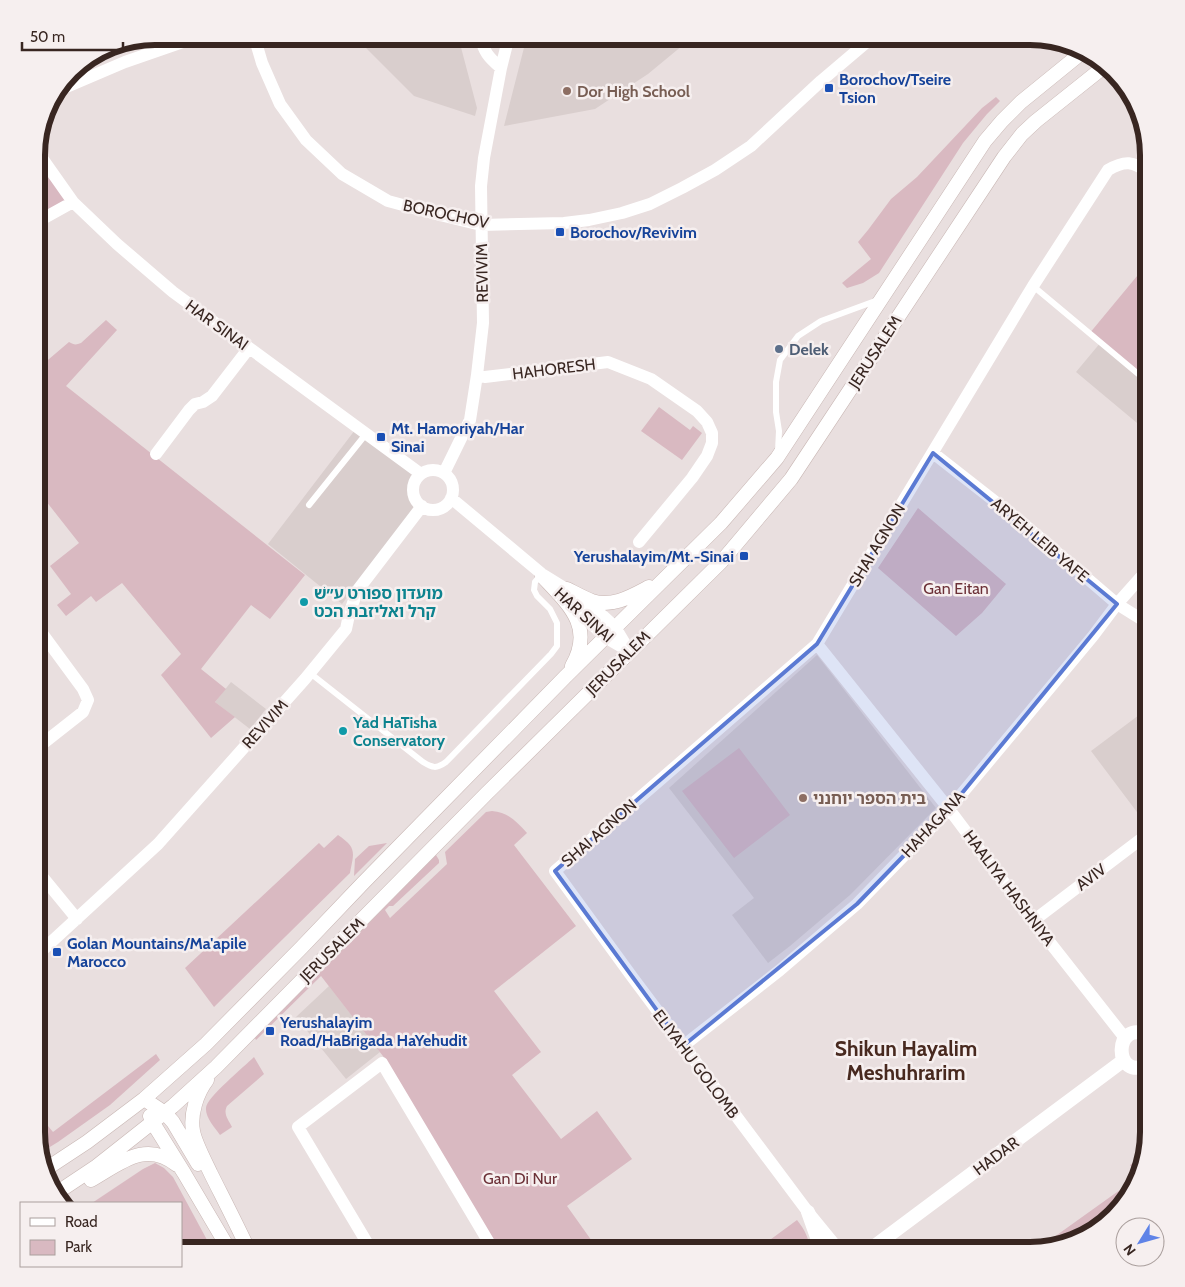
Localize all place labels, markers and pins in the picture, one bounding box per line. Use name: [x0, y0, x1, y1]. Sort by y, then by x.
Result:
place label: Borochov/Tseire Tsion: [839, 70, 951, 107]
place label: Dor High School: [577, 82, 690, 101]
marker: Borochov/Tseire Tsion: [823, 82, 835, 94]
marker: Dor High School: [561, 85, 573, 97]
place label: Borochov/Revivim: [570, 223, 697, 242]
marker: Borochov/Revivim: [554, 226, 566, 238]
place label: Delek: [789, 340, 829, 359]
marker: Delek: [773, 343, 785, 355]
place label: Mt. Hamoriyah/Har Sinai: [391, 419, 525, 456]
marker: Mt. Hamoriyah/Har Sinai: [375, 431, 387, 443]
place label: Yerushalayim/Mt.-Sinai: [573, 547, 734, 566]
marker: Yerushalayim/Mt.-Sinai: [738, 550, 750, 562]
place label: מועדון ספורט ע״שׁ קרל ואליזבת הכט: [314, 584, 443, 621]
marker: מועדון ספורט ע״שׁ קרל ואליזבת הכט: [298, 596, 310, 608]
place label: Yad HaTisha Conservatory: [352, 713, 445, 750]
marker: Yad HaTisha Conservatory: [337, 725, 349, 737]
place label: בית הספר יוחנני: [813, 789, 926, 808]
marker: בית הספר יוחנני: [797, 792, 809, 804]
place label: Golan Mountains/Ma'apile Marocco: [67, 934, 246, 971]
marker: Golan Mountains/Ma'apile Marocco: [51, 946, 63, 958]
place label: Yerushalayim Road/HaBrigada HaYehudit: [279, 1013, 468, 1050]
marker: Yerushalayim Road/HaBrigada HaYehudit: [264, 1025, 276, 1037]

